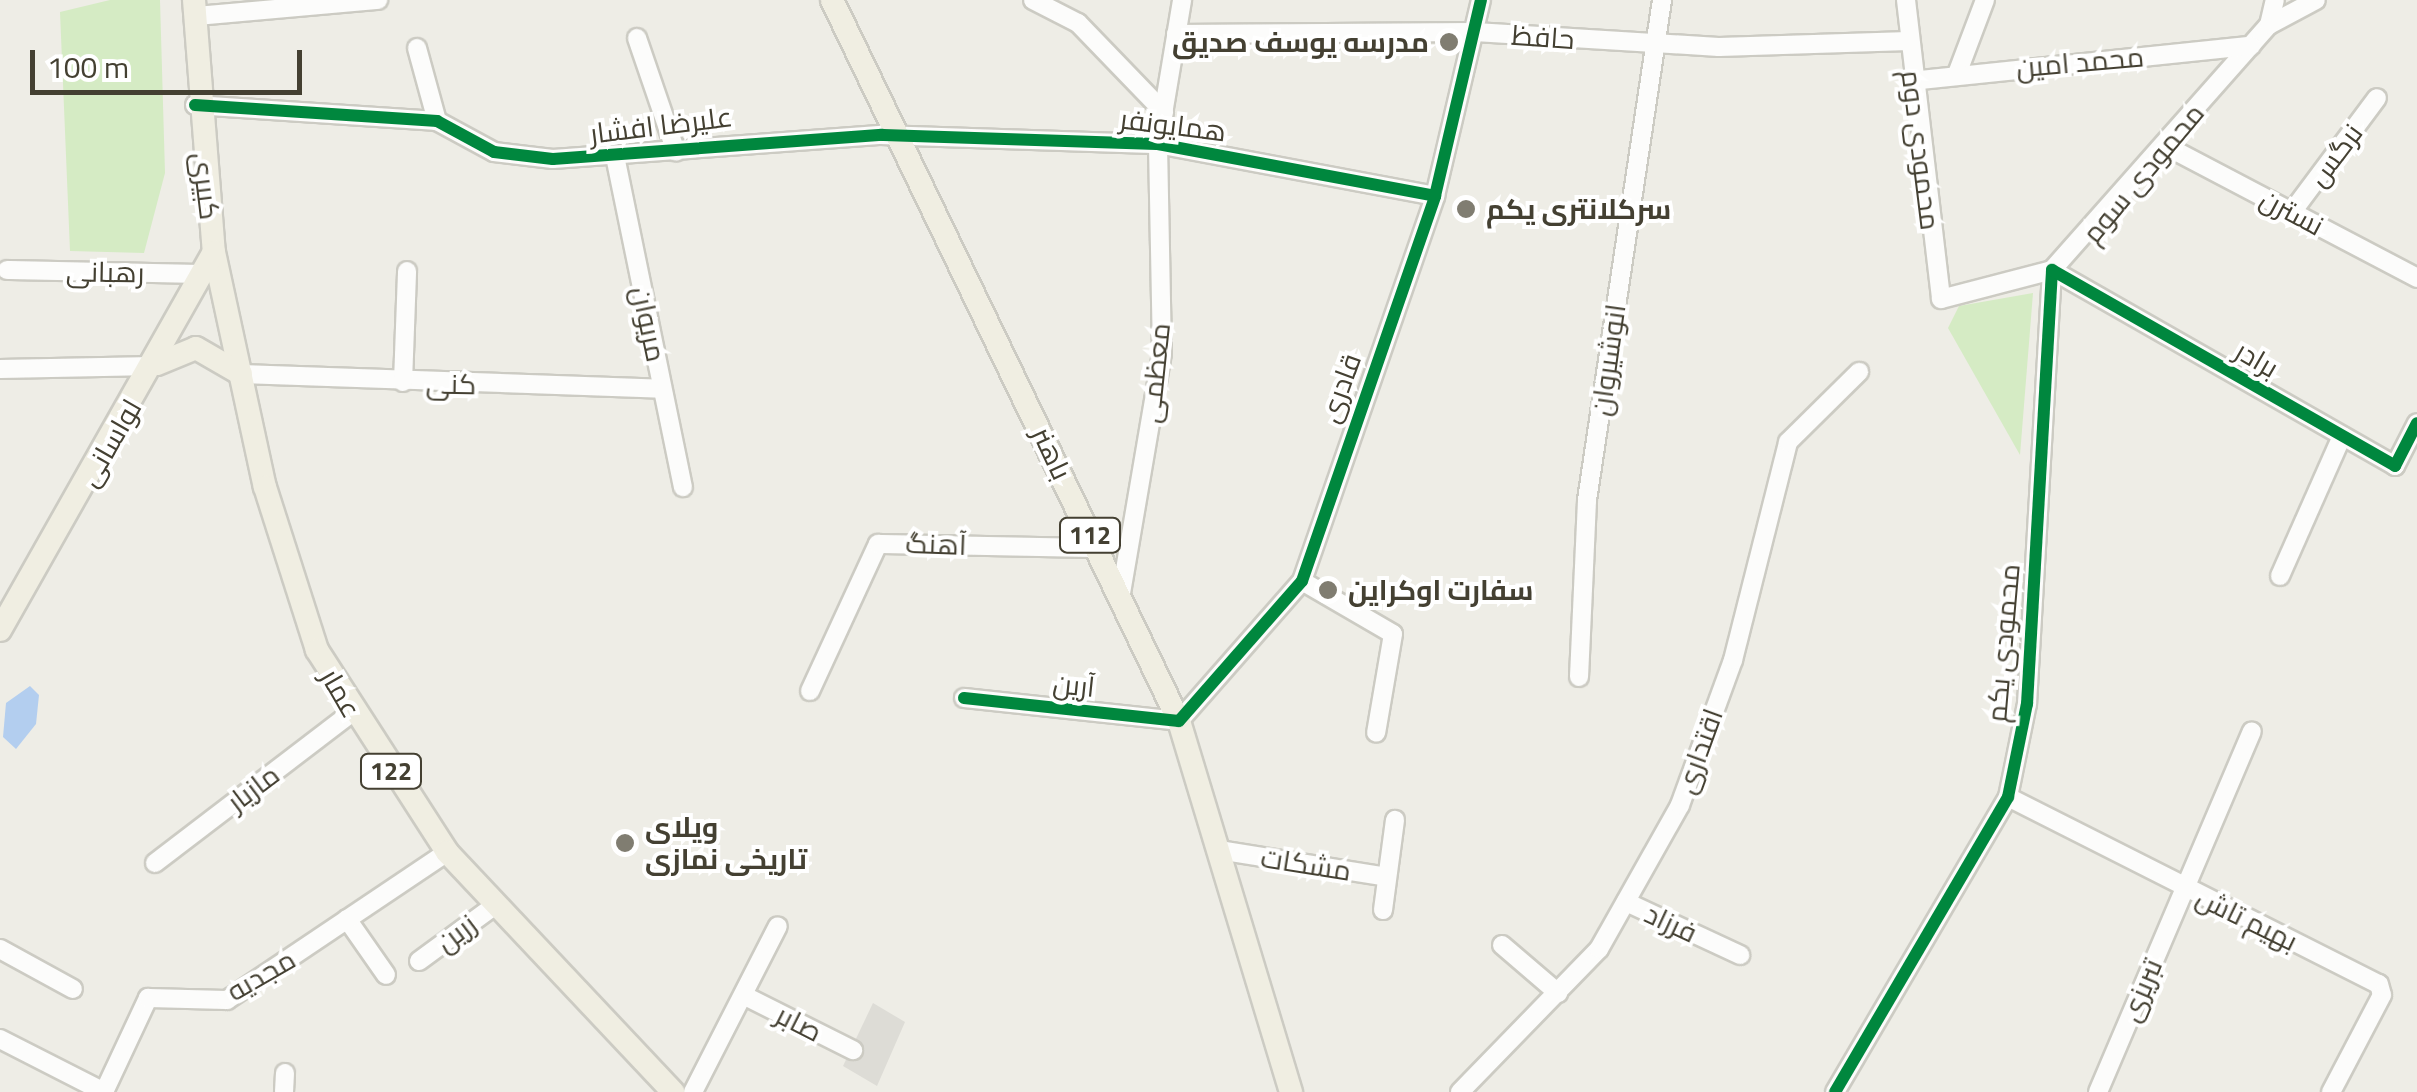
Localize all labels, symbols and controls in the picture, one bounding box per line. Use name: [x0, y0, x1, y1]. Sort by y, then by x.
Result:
street label: حافظ: [1510, 18, 1576, 56]
place label: مدرسه یوسف صدیق: [1172, 25, 1429, 59]
scale bar: [35, 30, 308, 92]
marker: مدرسه یوسف صدیق: [1438, 31, 1460, 53]
street label: محمد امین: [2015, 40, 2145, 84]
text: 100 m: [47, 44, 129, 90]
street label: محمودی دوم: [1895, 68, 1947, 232]
street label: محمودی سوم: [2075, 96, 2211, 250]
street label: علیرضا افشار: [588, 100, 734, 150]
street label: همایونفر: [1118, 102, 1228, 148]
street label: نرگس: [2301, 117, 2369, 193]
street label: کبیری: [185, 150, 227, 222]
street label: نسترن: [2255, 181, 2329, 243]
place label: سرکلانتری یکم: [1486, 192, 1671, 226]
marker: سرکلانتری یکم: [1455, 198, 1477, 220]
street label: رهبانی: [66, 255, 144, 289]
street label: مریوان: [625, 283, 673, 365]
street label: انوشیروان: [1584, 302, 1632, 418]
street label: معظمی: [1133, 321, 1177, 425]
street label: برادر: [2229, 333, 2285, 385]
street label: قادری: [1312, 349, 1368, 427]
street label: کنی: [425, 367, 477, 401]
street label: لواسانی: [72, 393, 148, 493]
street label: باهنر: [1025, 421, 1079, 485]
road number: 112: [1058, 515, 1122, 555]
street label: آهنگ: [905, 526, 967, 562]
street label: محمودی یکم: [1979, 562, 2027, 724]
place label: سفارت اوکراین: [1348, 573, 1533, 607]
marker: سفارت اوکراین: [1317, 579, 1339, 601]
street label: عمار: [314, 662, 368, 724]
street label: آرین: [1051, 666, 1097, 704]
street label: اقتداری: [1668, 704, 1730, 798]
road number: 122: [358, 751, 424, 791]
street label: مازیار: [220, 758, 286, 818]
place label: ویلای تاریخی نمازی: [645, 810, 807, 876]
marker: ویلای تاریخی نمازی: [614, 832, 636, 854]
street label: مشکات: [1259, 840, 1353, 888]
street label: بهیم تاش: [2191, 880, 2303, 958]
street label: فرزاد: [1640, 896, 1702, 950]
street label: زرین: [429, 907, 483, 959]
street label: مجدیه: [221, 942, 301, 1008]
street label: تبریزی: [2113, 953, 2169, 1027]
street label: صابر: [770, 997, 828, 1049]

